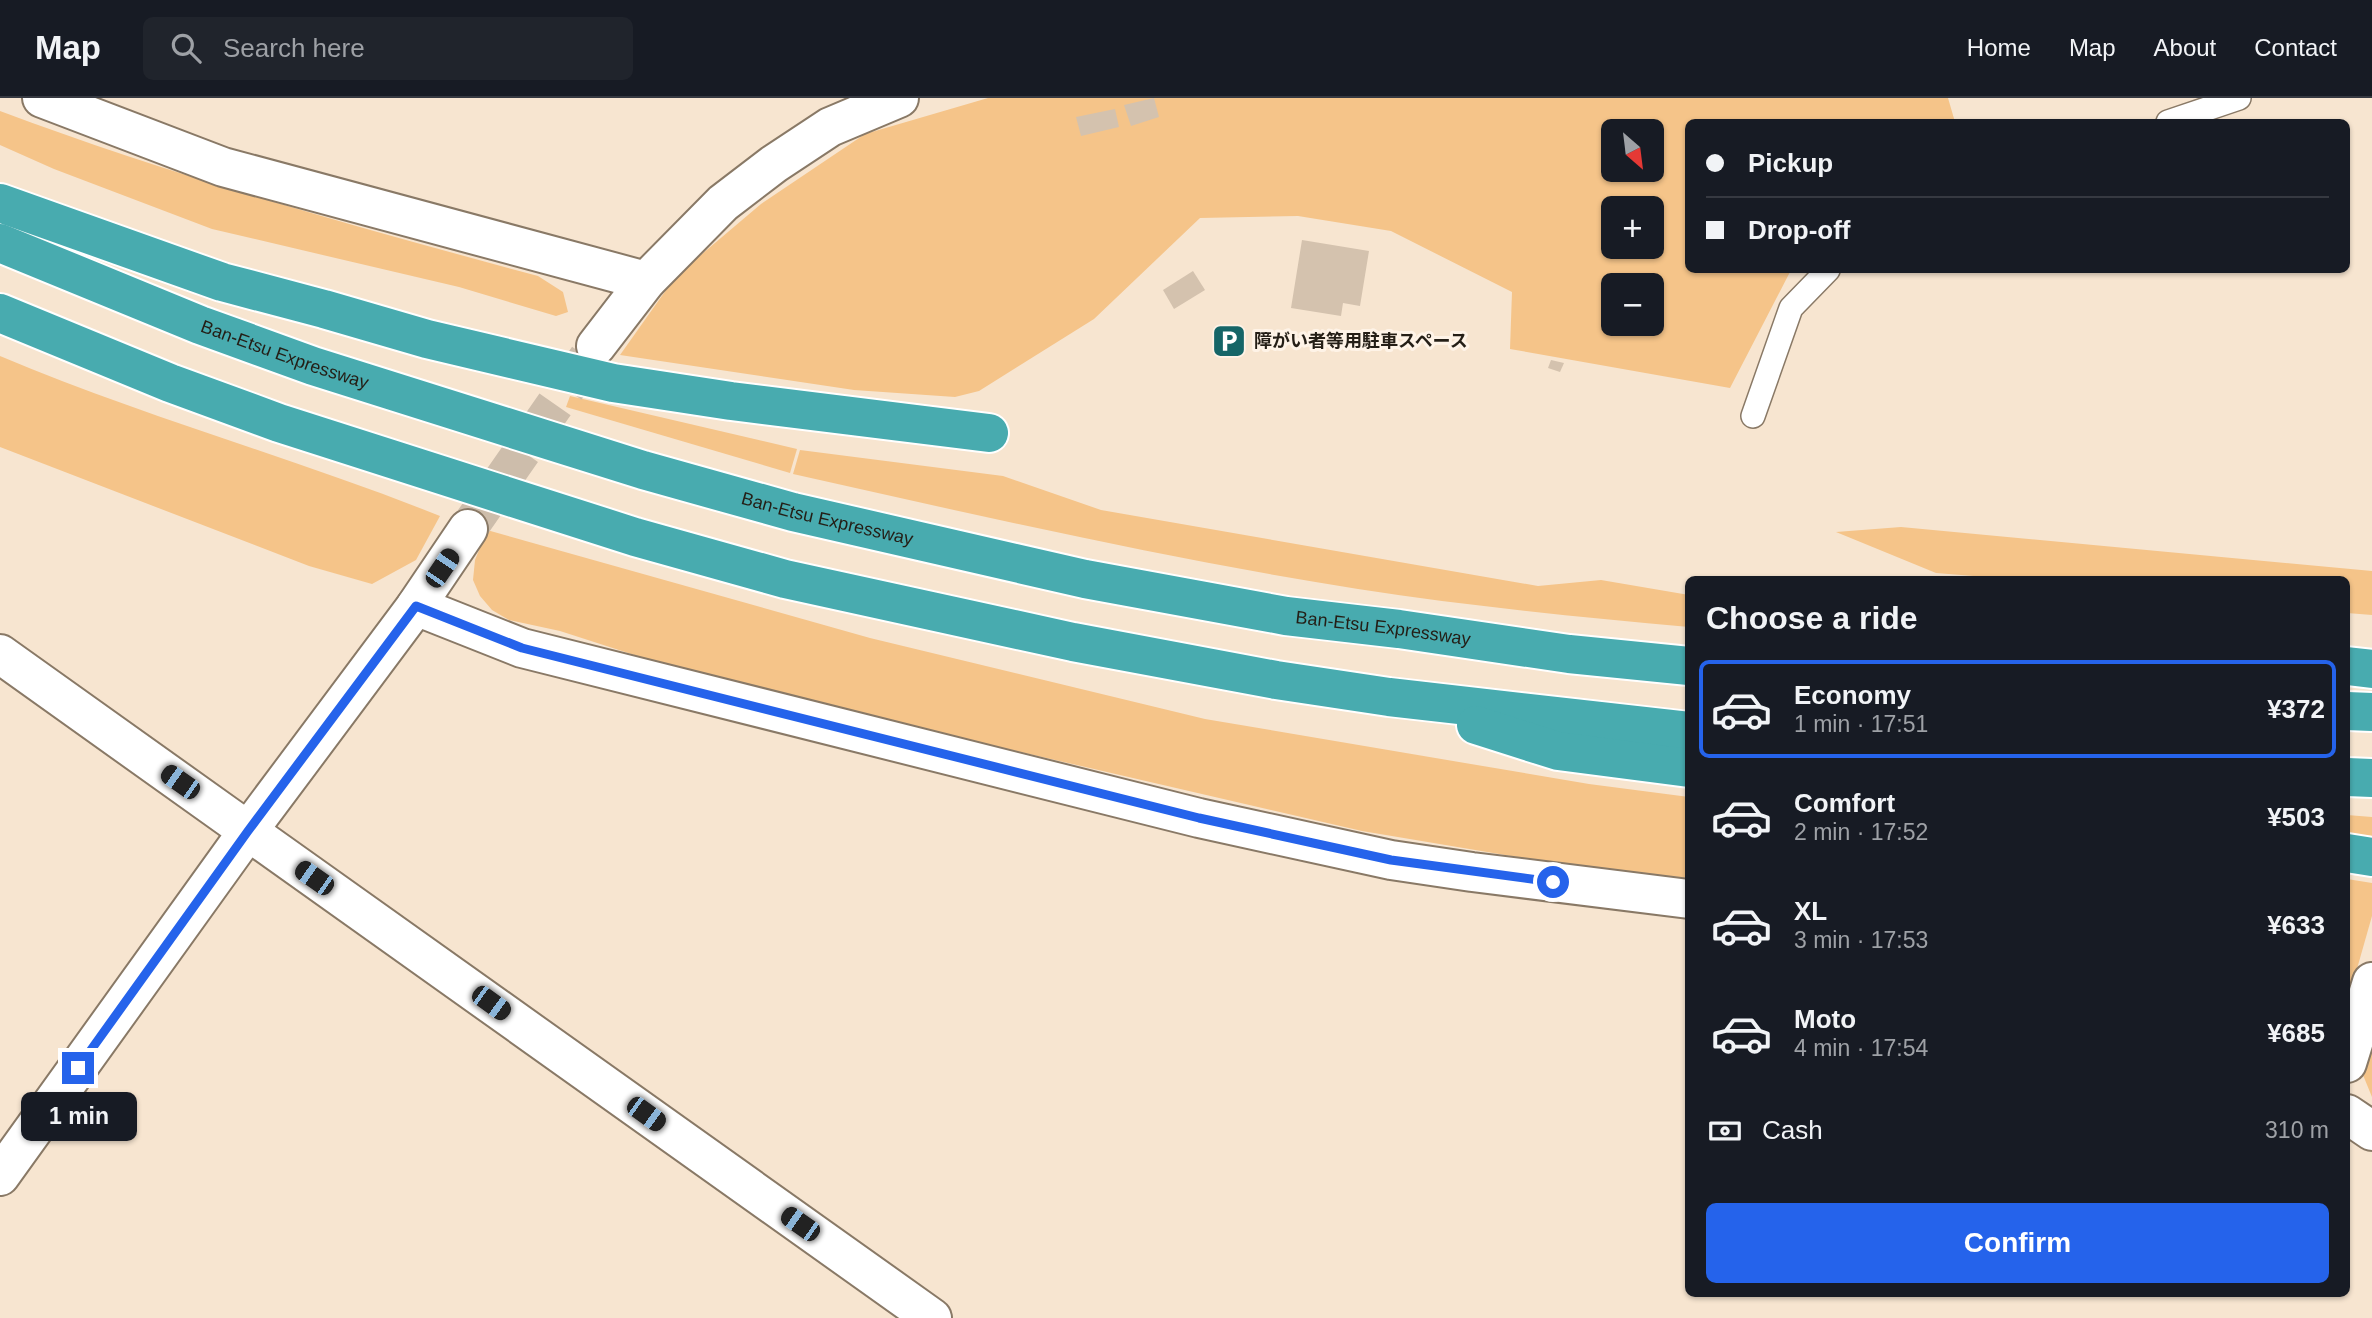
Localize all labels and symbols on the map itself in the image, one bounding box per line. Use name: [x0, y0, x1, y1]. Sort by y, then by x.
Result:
north arrow: [1601, 119, 1664, 182]
street label: Ban-Etsu Expressway: [198, 316, 371, 393]
parking icon: 障がい者等用駐車スペース: [1210, 322, 1248, 360]
place label: 障がい者等用駐車スペース: [1254, 331, 1468, 351]
street label: Ban-Etsu Expressway: [739, 488, 915, 549]
car: [422, 545, 463, 591]
street label: Ban-Etsu Expressway: [1295, 607, 1472, 649]
car: [157, 761, 204, 803]
car: [291, 857, 338, 899]
route start: [1537, 866, 1569, 898]
car: [468, 982, 515, 1024]
route end: [62, 1052, 94, 1084]
callout: 1 min: [20, 1093, 136, 1142]
car: [623, 1093, 670, 1135]
car: [777, 1203, 824, 1245]

